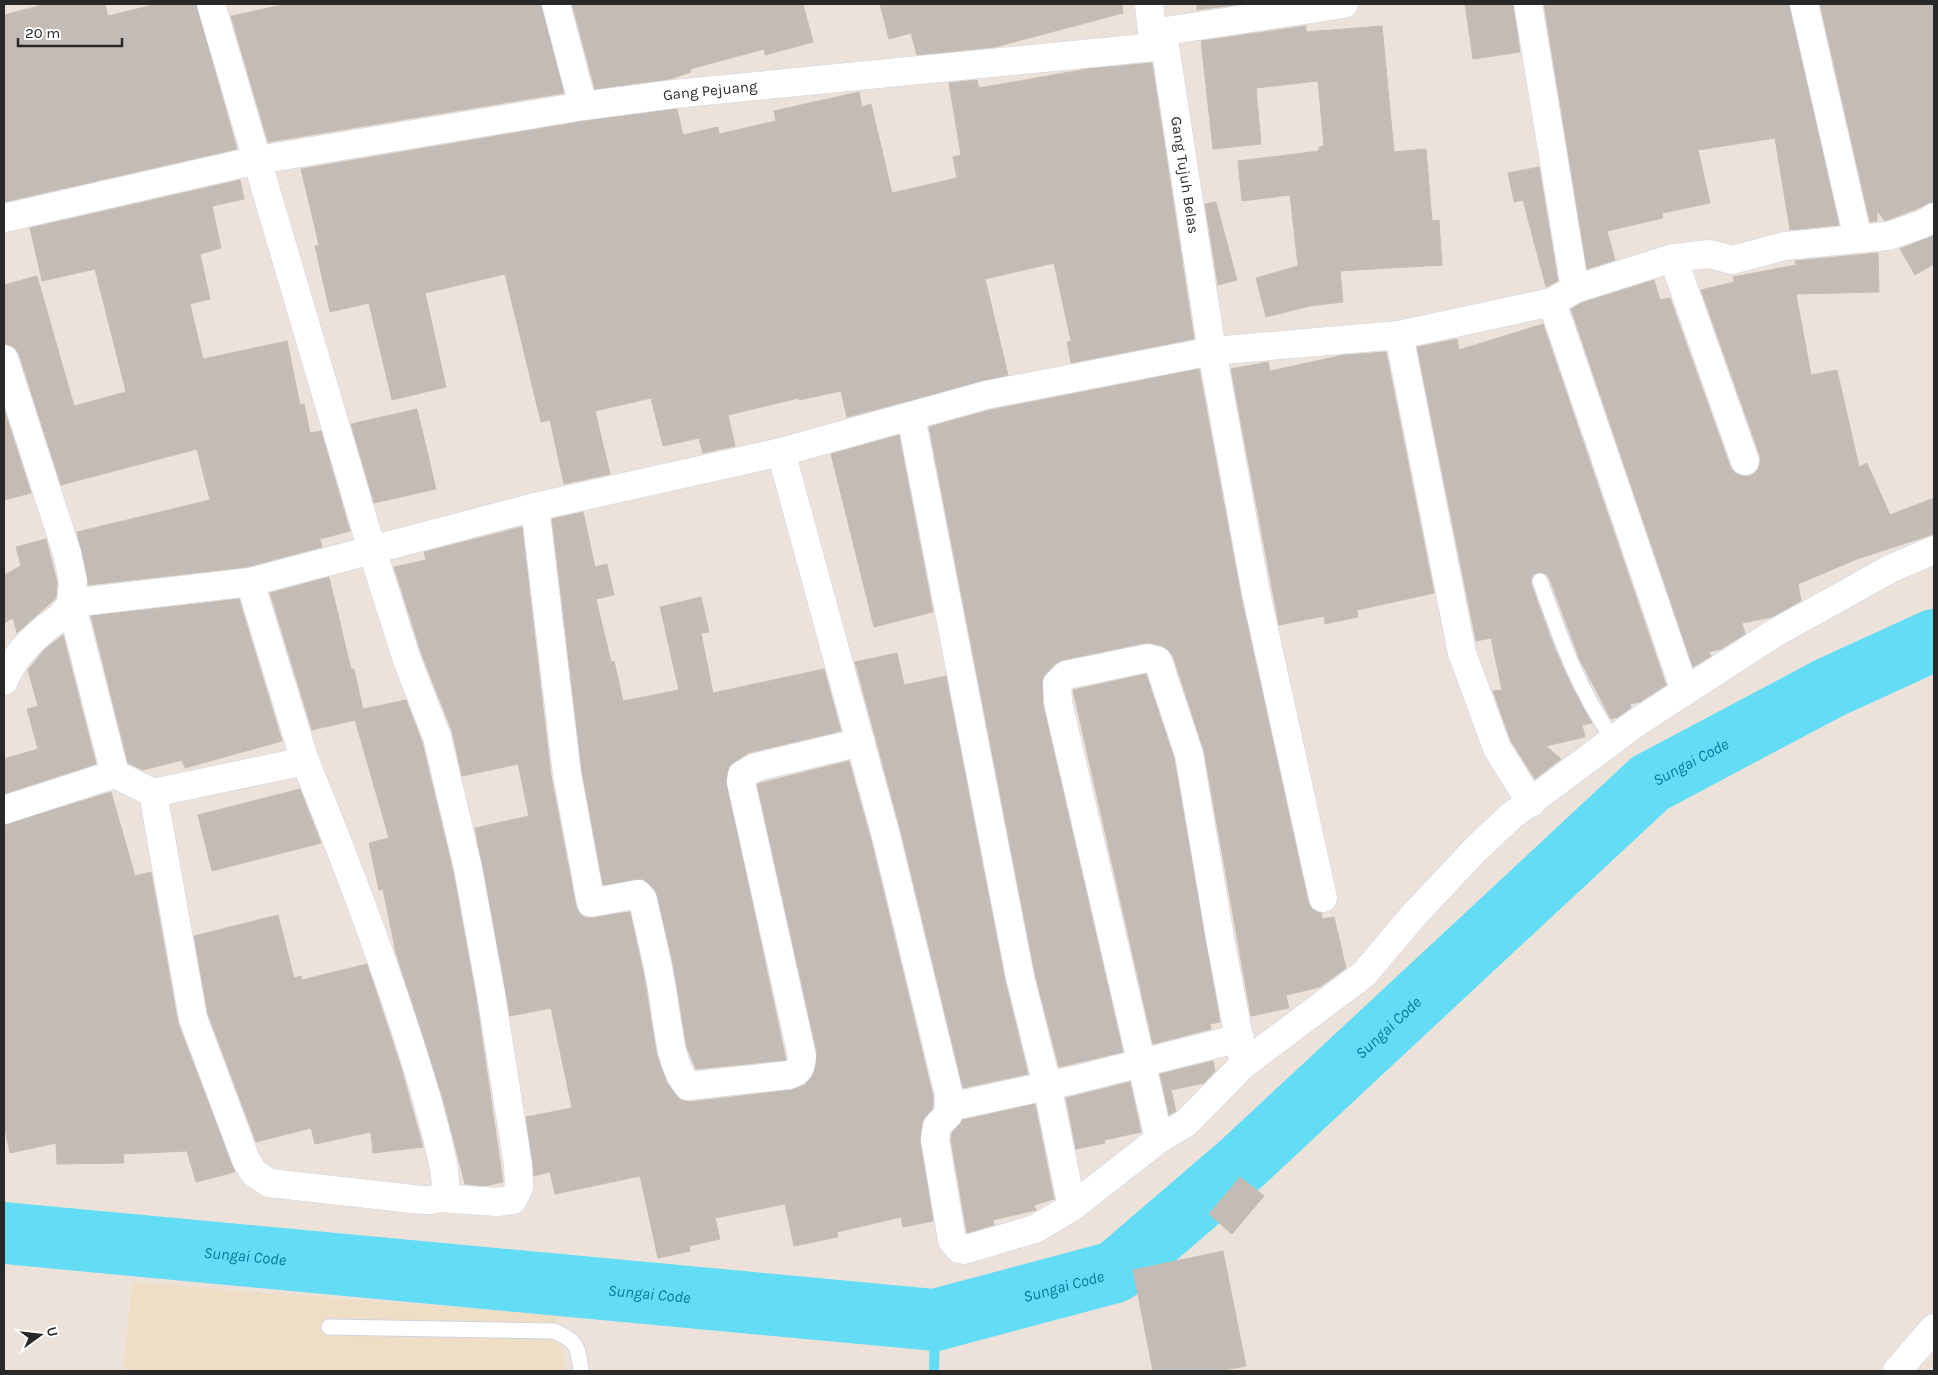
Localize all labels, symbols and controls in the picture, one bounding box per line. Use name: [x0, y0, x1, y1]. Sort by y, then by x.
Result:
scale bar: [18, 15, 121, 47]
text: 20 m: [25, 24, 60, 42]
street label: Gang Pejuang: [662, 77, 759, 104]
street label: Gang Tujuh Belas: [1167, 115, 1203, 235]
water label: Sungai Code: [1650, 734, 1732, 790]
water label: Sungai Code: [1351, 992, 1425, 1063]
water label: Sungai Code: [203, 1243, 288, 1269]
water label: Sungai Code: [1021, 1266, 1107, 1306]
water label: Sungai Code: [607, 1280, 692, 1307]
north arrow: [15, 1310, 65, 1360]
text: U: [43, 1325, 62, 1339]

